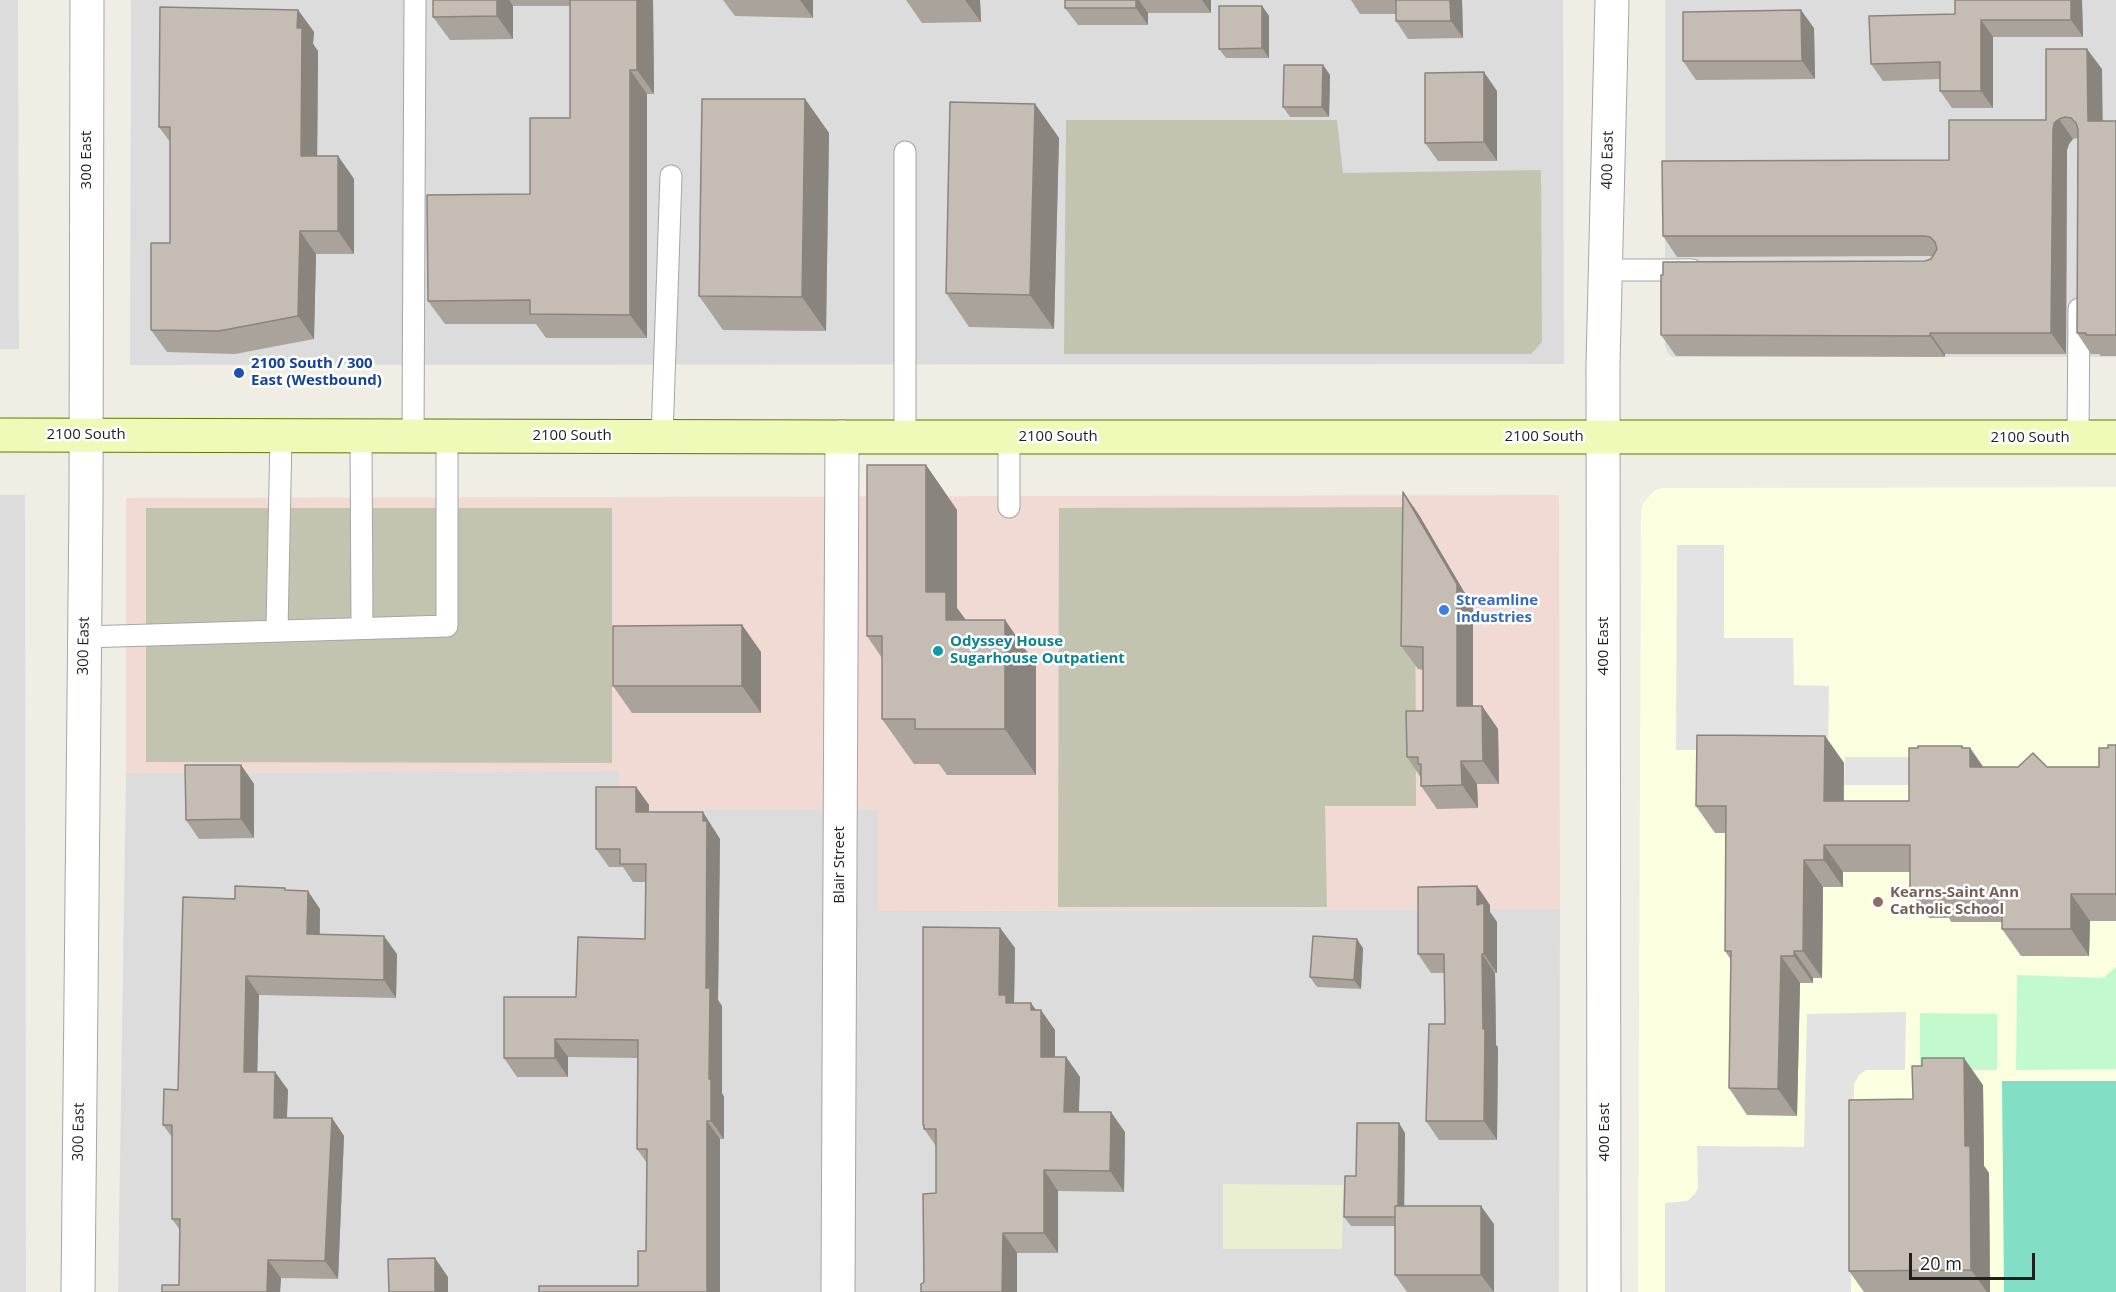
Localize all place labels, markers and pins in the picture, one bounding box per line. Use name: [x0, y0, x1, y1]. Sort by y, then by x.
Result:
place label: 2100 South / 300 East (Westbound): [251, 355, 382, 390]
marker: 2100 South / 300 East (Westbound): [232, 366, 246, 380]
place label: Streamline Industries: [1456, 592, 1538, 627]
marker: Streamline Industries: [1437, 603, 1451, 617]
place label: Odyssey House Sugarhouse Outpatient: [950, 633, 1125, 668]
marker: Odyssey House Sugarhouse Outpatient: [931, 644, 945, 658]
place label: Kearns-Saint Ann Catholic School: [1890, 884, 2019, 919]
marker: Kearns-Saint Ann Catholic School: [1871, 895, 1885, 909]

